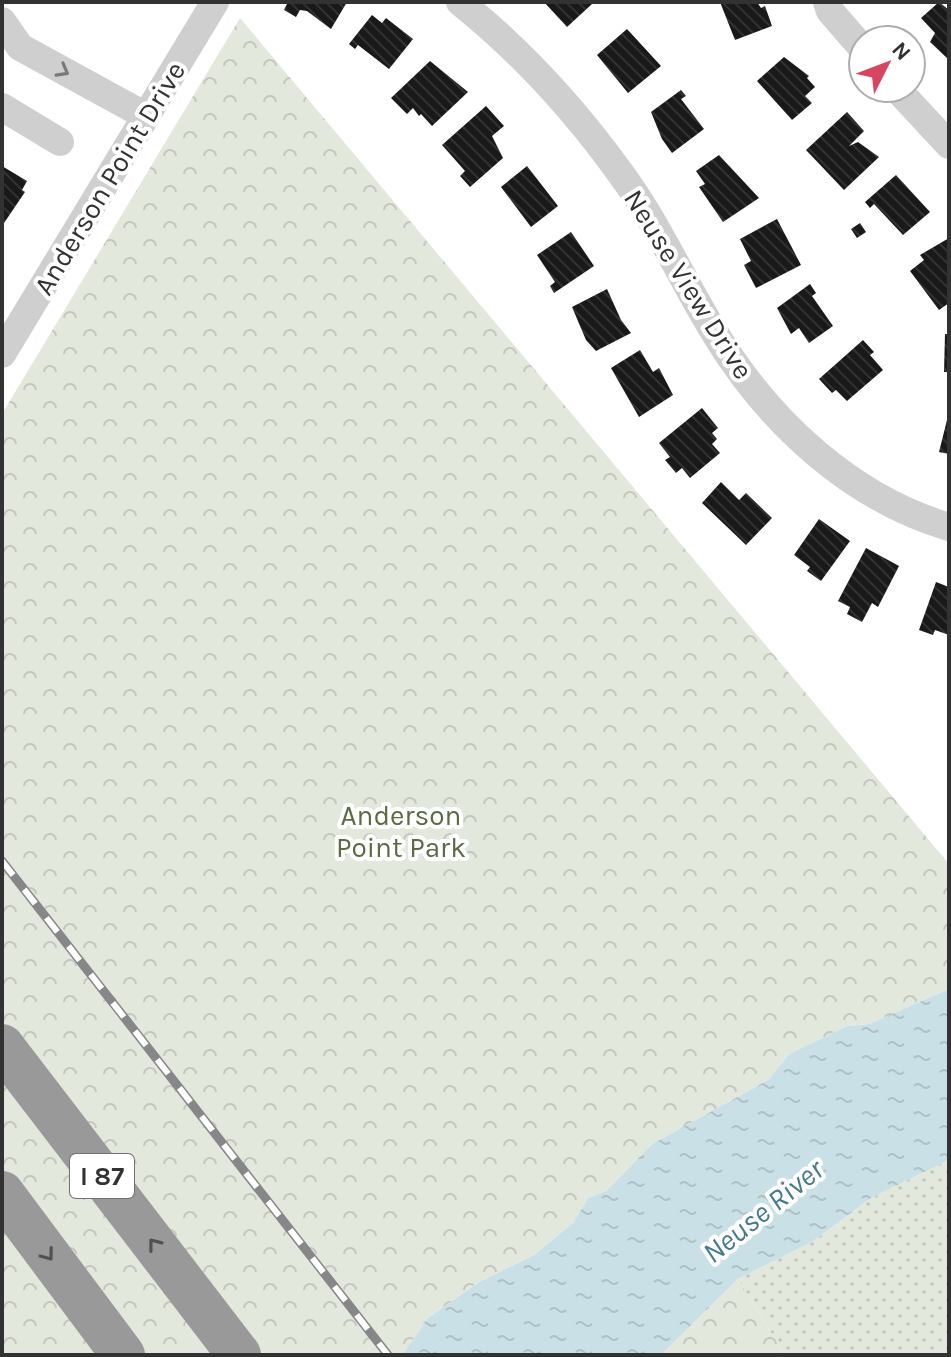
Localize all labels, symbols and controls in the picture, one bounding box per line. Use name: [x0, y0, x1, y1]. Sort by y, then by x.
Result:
north arrow: [847, 24, 927, 104]
text: N: [886, 37, 916, 66]
street label: Anderson Point Drive: [27, 56, 192, 301]
one-way arrow: [54, 61, 69, 76]
street label: Neuse View Drive: [617, 183, 760, 385]
park label: Anderson Point Park: [336, 799, 466, 864]
water label: Neuse River: [695, 1150, 832, 1271]
road number: I 87: [70, 1154, 134, 1198]
one-way arrow: [150, 1238, 164, 1253]
one-way arrow: [39, 1246, 53, 1261]

